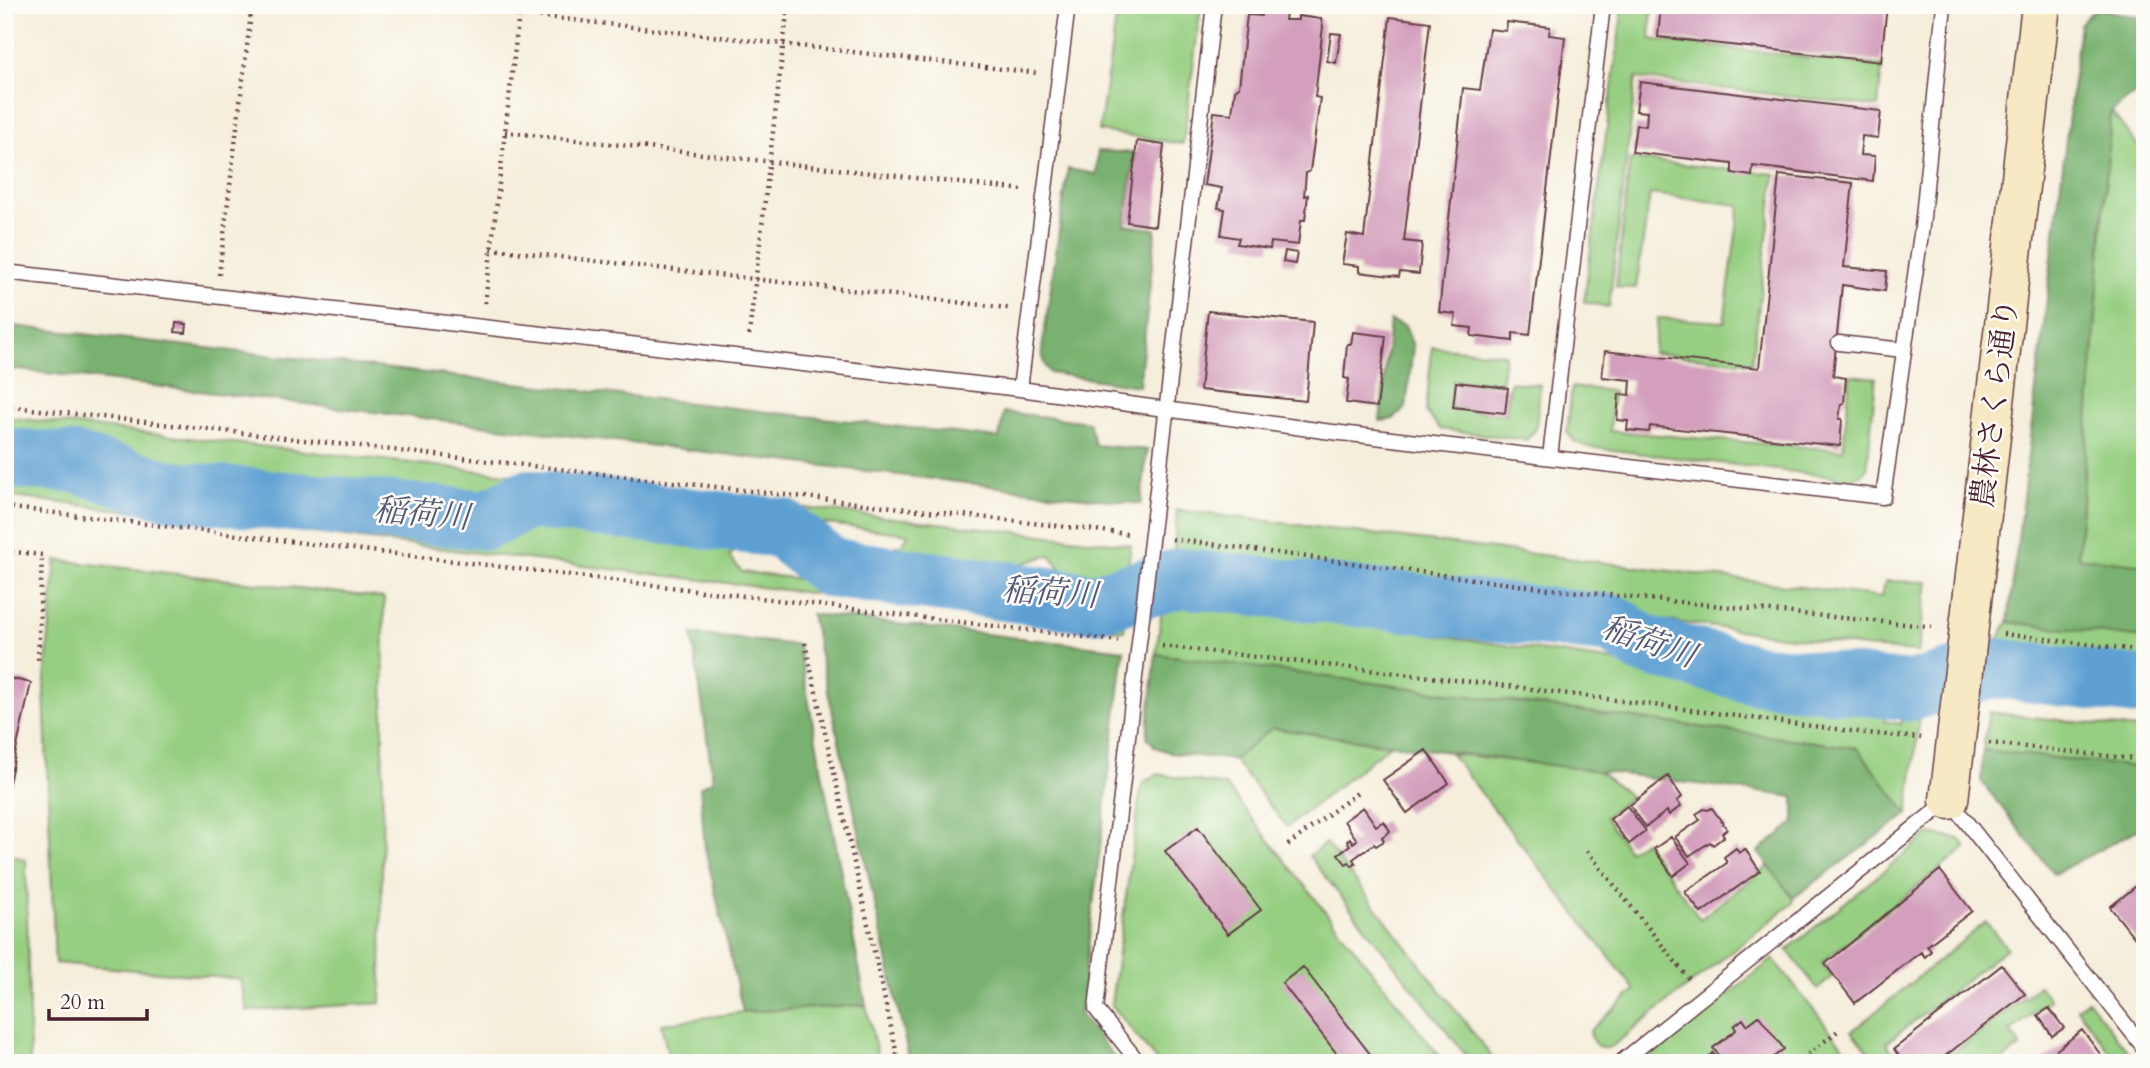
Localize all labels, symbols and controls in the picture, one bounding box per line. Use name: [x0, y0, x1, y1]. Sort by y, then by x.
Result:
street label: 農林さくら通り: [1962, 296, 2028, 510]
water label: 稲荷川: [372, 488, 475, 540]
water label: 稲荷川: [1001, 568, 1102, 619]
water label: 稲荷川: [1596, 606, 1704, 679]
scale bar: [49, 977, 147, 1021]
text: 20 m: [60, 988, 105, 1017]

